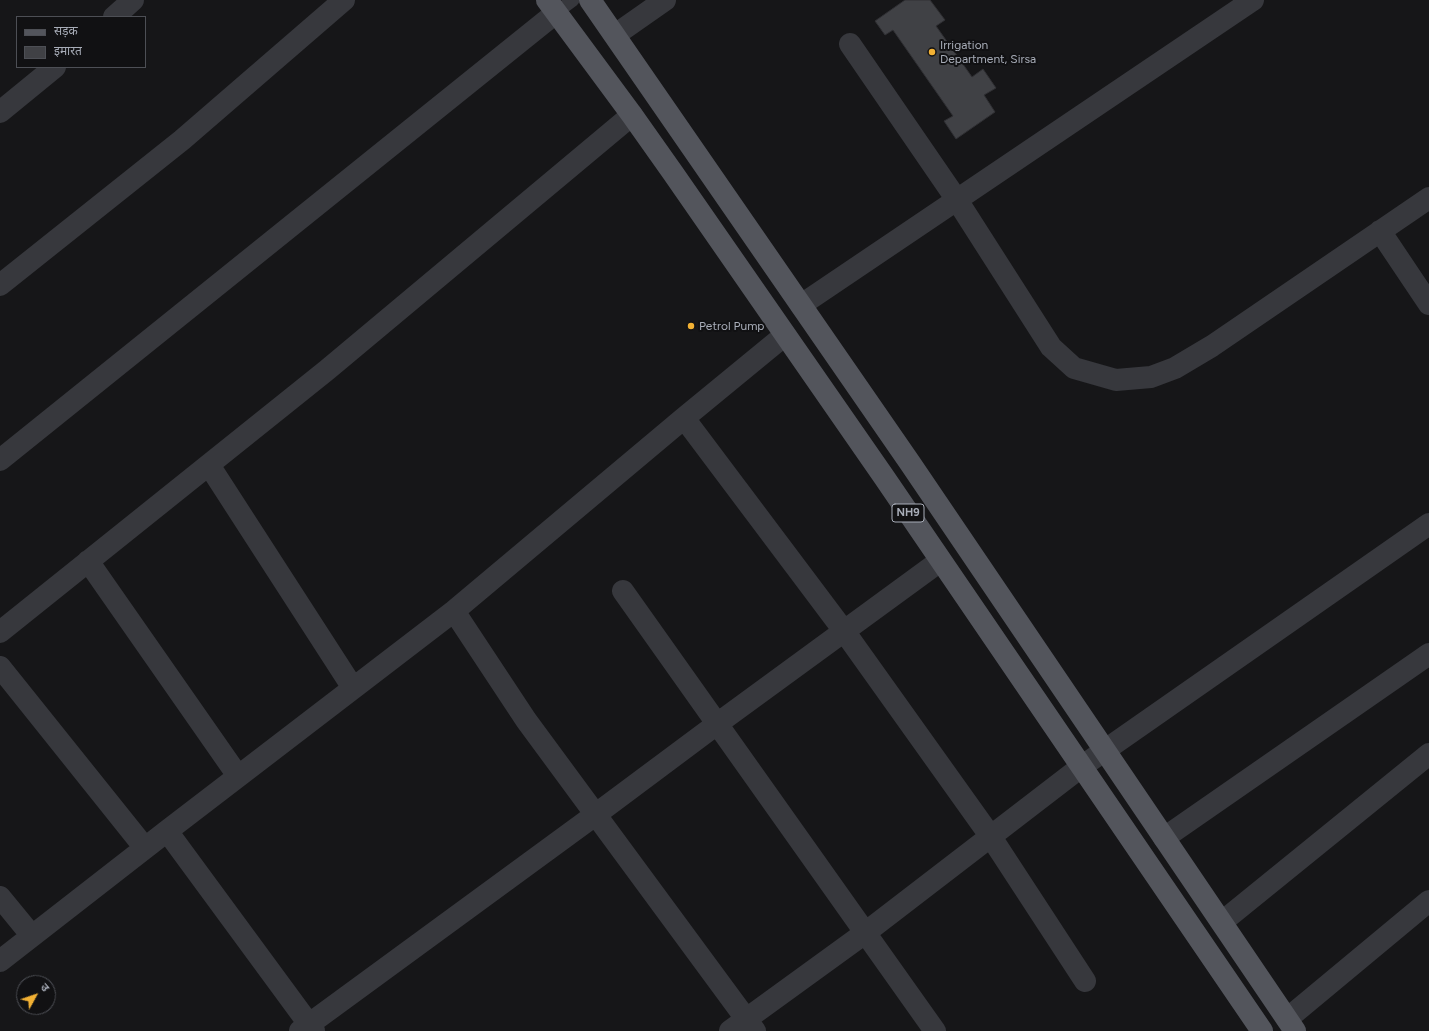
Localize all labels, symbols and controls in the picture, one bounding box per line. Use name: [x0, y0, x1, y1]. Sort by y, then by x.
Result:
legend: [16, 16, 146, 68]
text: सड़क: [54, 24, 78, 38]
place label: Irrigation Department, Sirsa: [940, 38, 1036, 66]
text: इमारत: [54, 44, 82, 58]
marker: Irrigation Department, Sirsa: [927, 47, 937, 57]
place label: Petrol Pump: [699, 319, 764, 333]
marker: Petrol Pump: [686, 321, 696, 331]
road number: NH9: [892, 504, 924, 522]
north arrow: [16, 975, 56, 1015]
text: उ: [38, 981, 52, 994]

